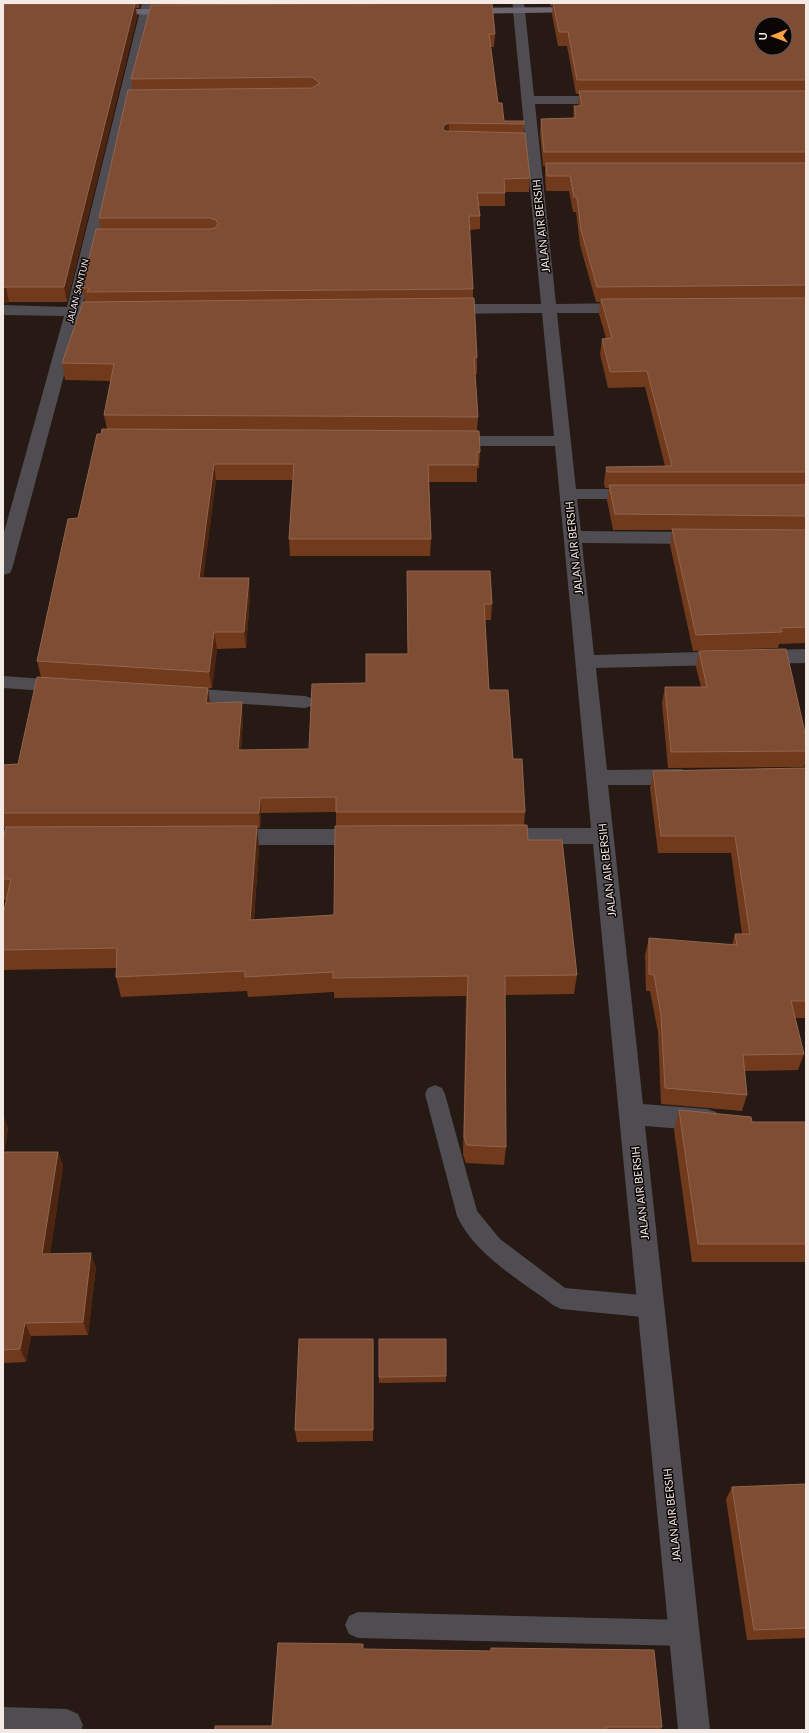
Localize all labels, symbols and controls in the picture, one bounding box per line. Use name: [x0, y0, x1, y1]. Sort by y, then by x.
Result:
north arrow: [753, 16, 793, 56]
text: U: [756, 32, 769, 40]
street label: JALAN AIR BERSIH: [529, 179, 552, 273]
street label: JALAN SANTUN: [64, 257, 91, 324]
street label: JALAN AIR BERSIH: [562, 501, 585, 595]
street label: JALAN AIR BERSIH: [595, 823, 618, 917]
street label: JALAN AIR BERSIH: [628, 1146, 651, 1240]
street label: JALAN AIR BERSIH: [660, 1468, 683, 1562]

